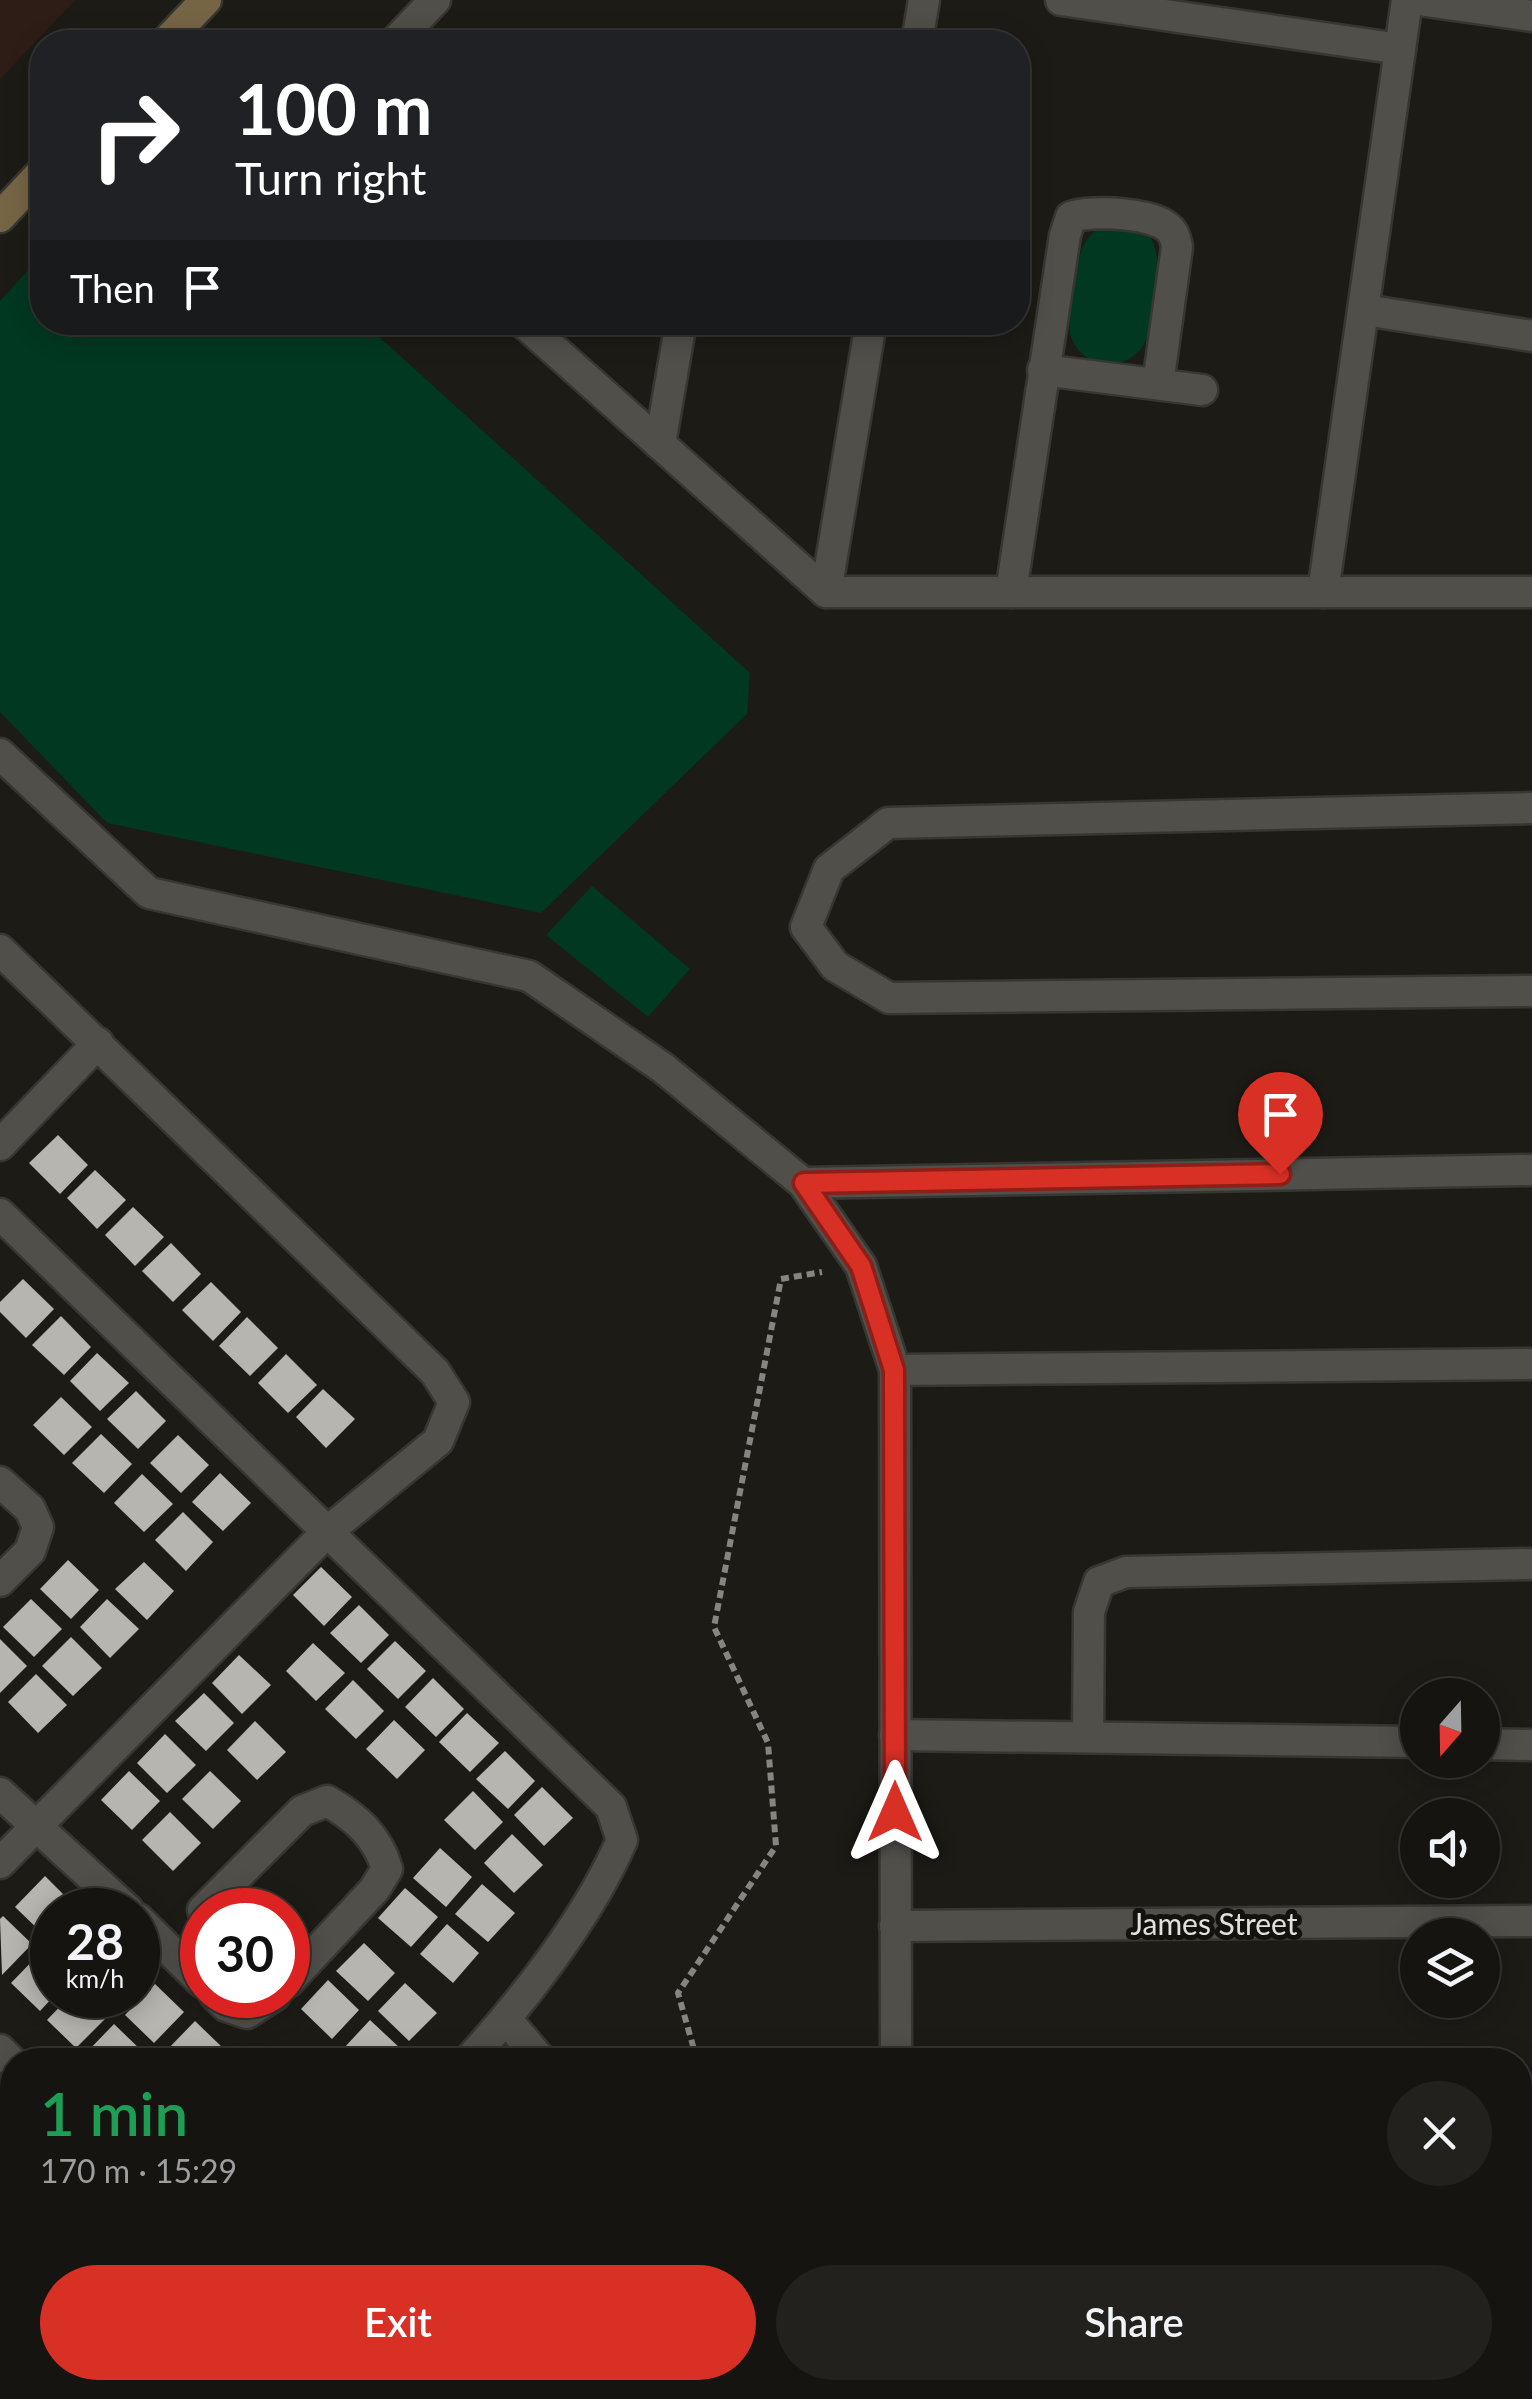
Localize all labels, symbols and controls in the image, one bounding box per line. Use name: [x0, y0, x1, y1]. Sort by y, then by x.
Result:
text: 100 m: [235, 66, 432, 150]
icon: right: [70, 70, 200, 200]
text: Turn right: [235, 151, 426, 205]
icon: arrive: [175, 260, 230, 315]
text: Then: [70, 265, 155, 311]
pin: [1238, 1072, 1323, 1175]
icon: arrive: [1253, 1087, 1308, 1142]
north arrow: [1400, 1678, 1500, 1778]
map controls: [1400, 1678, 1500, 2018]
position arrow: [843, 1760, 947, 1864]
button: sound: [1400, 1798, 1500, 1898]
speed limit sign: 30: [180, 1888, 310, 2018]
street label: James Street: [1130, 1905, 1298, 1941]
text: 28: [66, 1911, 124, 1971]
button: layers: [1400, 1918, 1500, 2018]
text: km/h: [66, 1963, 124, 1993]
text: 1 min: [40, 2077, 188, 2149]
button: close: [1387, 2081, 1492, 2186]
text: 170 m · 15:29: [40, 2151, 237, 2190]
button: Exit: [40, 2265, 756, 2380]
button: Share: [776, 2265, 1492, 2380]

